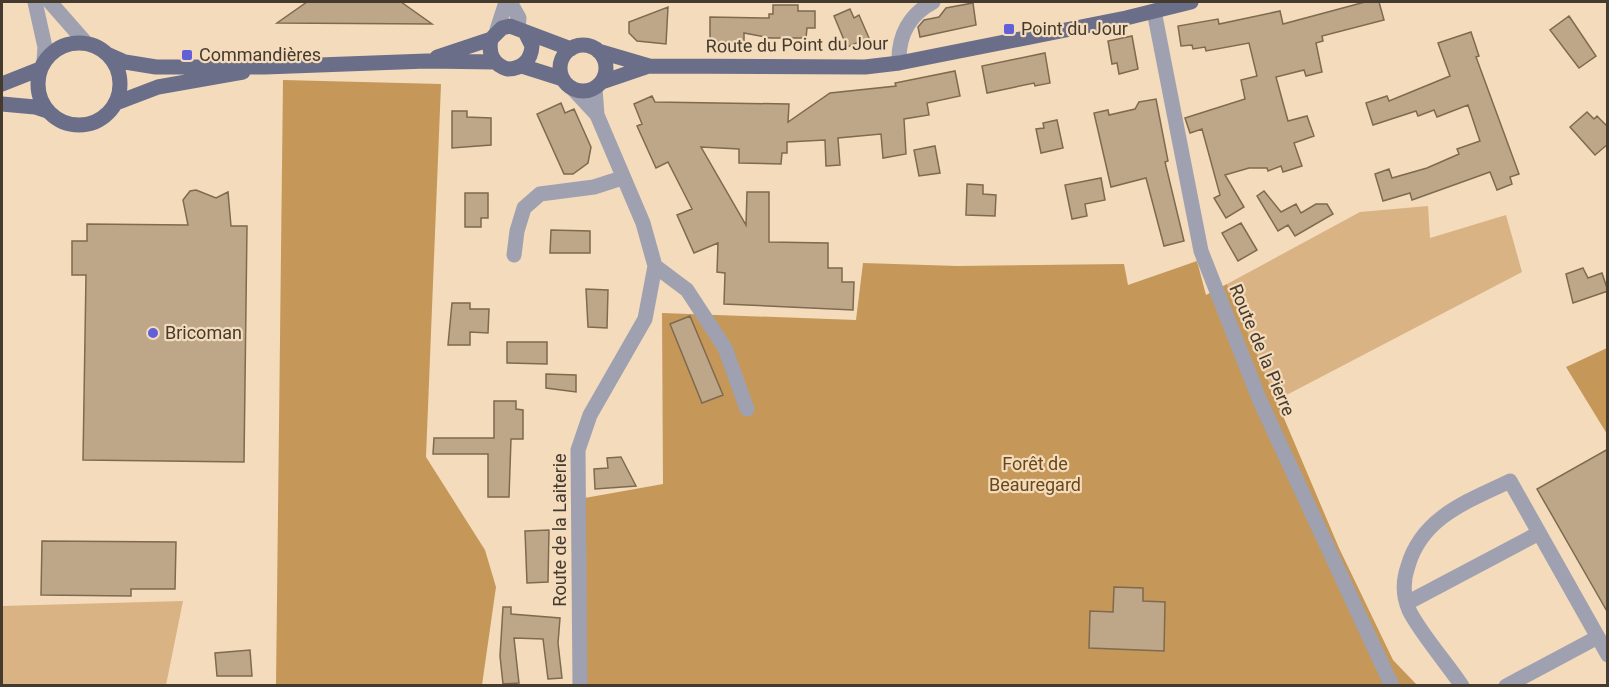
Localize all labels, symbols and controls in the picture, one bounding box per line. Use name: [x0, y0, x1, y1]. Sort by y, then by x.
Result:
place label: Point du Jour: [1021, 18, 1128, 39]
marker: Point du Jour: [1002, 22, 1016, 36]
street label: Route du Point du Jour: [705, 32, 888, 57]
place label: Commandières: [199, 44, 321, 65]
marker: Commandières: [180, 48, 194, 62]
street label: Route de la Pierre: [1225, 281, 1300, 419]
place label: Bricoman: [165, 322, 242, 343]
marker: Bricoman: [146, 326, 160, 340]
street label: Route de la Laiterie: [549, 453, 570, 607]
park label: Forêt de Beauregard: [989, 453, 1081, 495]

